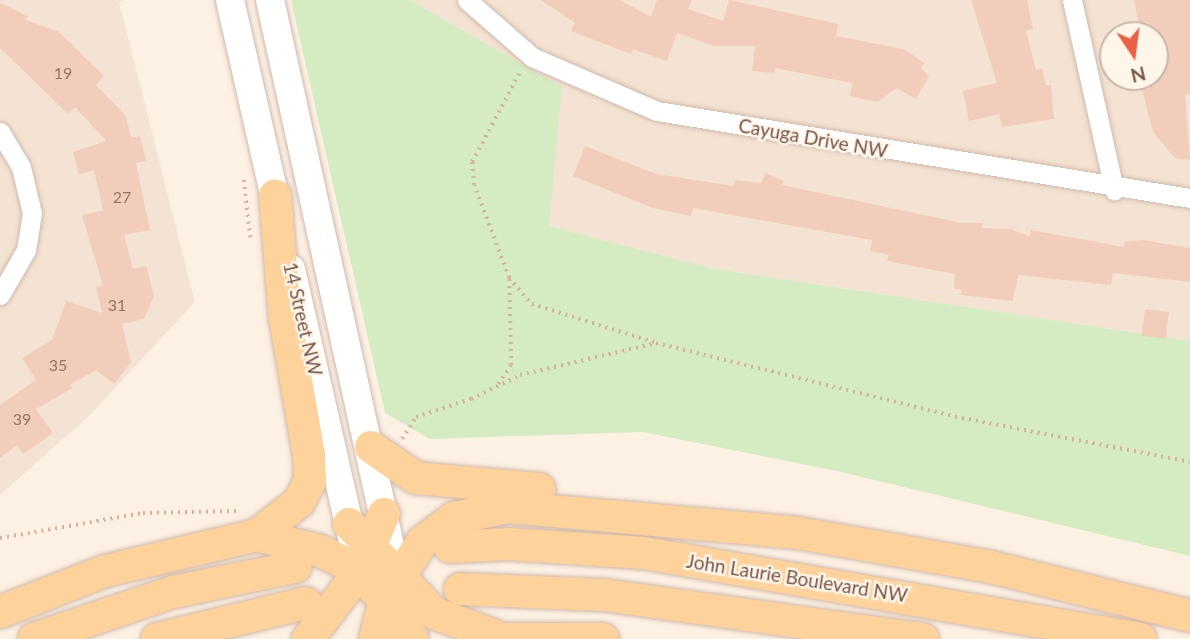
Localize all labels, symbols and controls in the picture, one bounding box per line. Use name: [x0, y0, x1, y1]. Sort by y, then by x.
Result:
north arrow: [1099, 21, 1169, 91]
text: N: [1129, 62, 1148, 88]
house number: 19: [54, 63, 72, 83]
street label: Cayuga Drive NW: [737, 114, 889, 162]
house number: 27: [113, 187, 131, 207]
street label: 14 Street NW: [279, 260, 327, 378]
house number: 31: [108, 295, 126, 315]
house number: 35: [49, 355, 67, 375]
house number: 39: [13, 409, 31, 429]
street label: John Laurie Boulevard NW: [685, 549, 909, 607]

